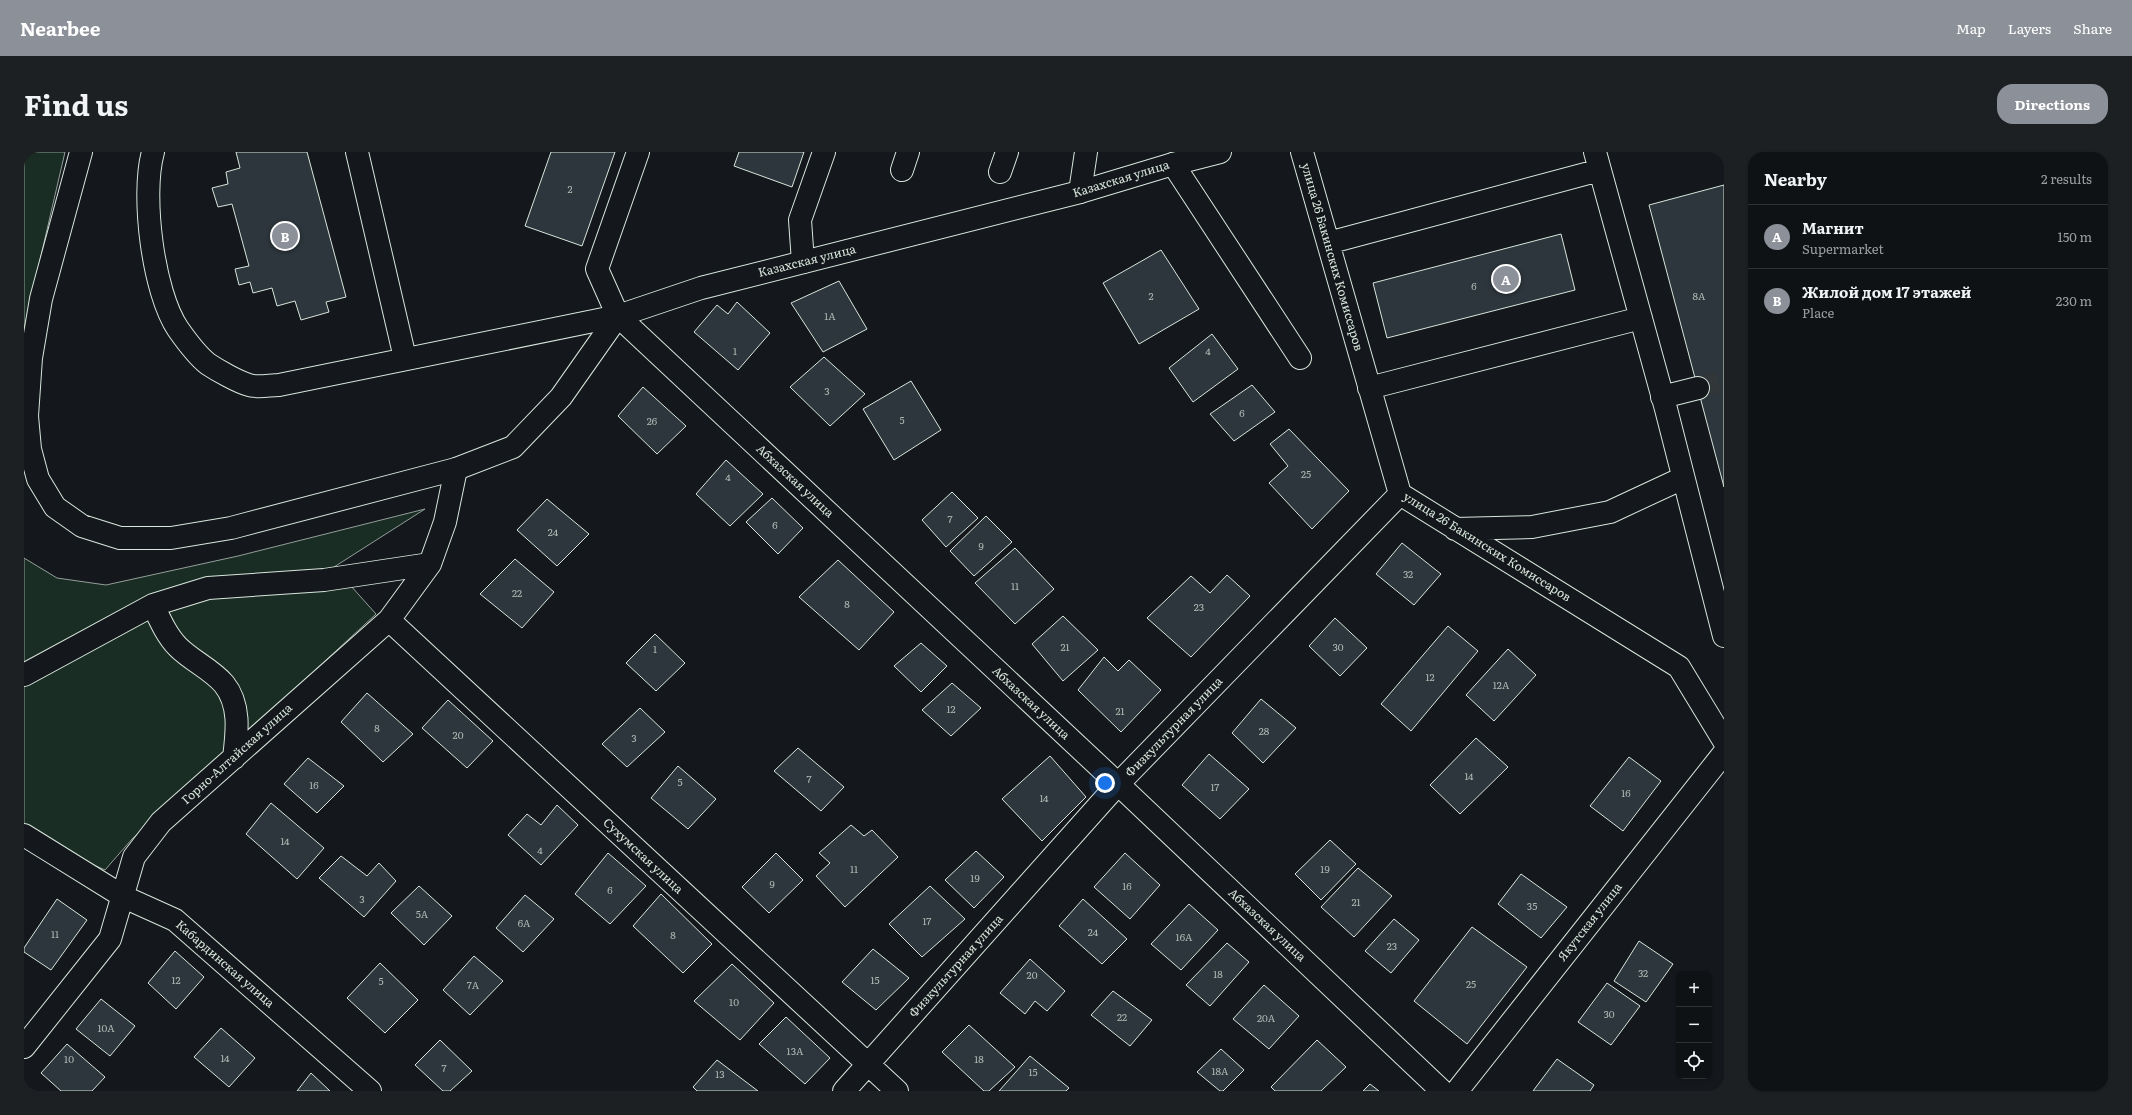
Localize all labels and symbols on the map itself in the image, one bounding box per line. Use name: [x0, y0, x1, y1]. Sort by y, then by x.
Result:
street label: Казахская улица: [1070, 155, 1172, 201]
street label: улица 26 Бакинских Комиссаров: [1297, 161, 1369, 353]
house number: 2: [567, 181, 573, 196]
pin: B: [272, 221, 298, 251]
street label: Казахская улица: [756, 239, 858, 281]
pin: A: [1493, 264, 1519, 294]
house number: 6: [1471, 278, 1477, 293]
house number: 2: [1148, 288, 1154, 303]
house number: 8А: [1693, 288, 1706, 303]
house number: 1А: [824, 308, 836, 323]
house number: 1: [733, 343, 737, 358]
house number: 4: [1205, 343, 1211, 358]
house number: 3: [824, 383, 830, 398]
house number: 6: [1239, 405, 1245, 420]
house number: 5: [899, 412, 905, 427]
house number: 26: [647, 413, 658, 428]
street label: Абхазская улица: [753, 439, 839, 521]
house number: 25: [1301, 466, 1311, 481]
house number: 4: [725, 469, 731, 484]
street label: улица 26 Бакинских Комиссаров: [1400, 487, 1575, 606]
house number: 7: [947, 511, 953, 526]
house number: 6: [772, 517, 778, 532]
house number: 24: [548, 524, 559, 539]
house number: 9: [978, 538, 984, 553]
house number: 32: [1403, 566, 1413, 581]
house number: 11: [1011, 578, 1019, 593]
house number: 22: [512, 585, 522, 600]
house number: 8: [844, 596, 850, 611]
house number: 23: [1194, 599, 1204, 614]
house number: 21: [1060, 639, 1070, 654]
house number: 30: [1332, 639, 1344, 654]
house number: 1: [653, 641, 657, 656]
street label: Абхазская улица: [989, 661, 1075, 743]
house number: 12: [1425, 669, 1435, 684]
street label: Физкультурная улица: [1121, 672, 1226, 780]
house number: 12А: [1493, 677, 1510, 692]
street label: Горно-Алтайская улица: [177, 698, 296, 808]
house number: 12: [946, 701, 956, 716]
house number: 21: [1115, 703, 1125, 718]
house number: 8: [374, 720, 380, 735]
house number: 28: [1259, 723, 1270, 738]
house number: 20: [453, 727, 464, 742]
house number: 3: [631, 730, 637, 745]
house number: 14: [1464, 768, 1474, 783]
house number: 7: [806, 771, 812, 786]
your location: [1095, 773, 1115, 793]
house number: 5: [677, 774, 683, 789]
house number: 16: [309, 777, 319, 792]
house number: 17: [1211, 779, 1219, 794]
house number: 16: [1621, 785, 1631, 800]
house number: 14: [1039, 790, 1049, 805]
street label: Сухумская улица: [600, 813, 688, 898]
house number: 14: [280, 833, 290, 848]
house number: 4: [537, 842, 543, 857]
house number: 11: [850, 861, 858, 876]
house number: 19: [1320, 861, 1330, 876]
house number: 19: [970, 870, 980, 885]
house number: 9: [769, 876, 775, 891]
house number: 16: [1122, 878, 1132, 893]
street label: Якутская улица: [1553, 878, 1626, 964]
house number: 6: [607, 882, 613, 897]
street label: Абхазская улица: [1225, 883, 1311, 965]
house number: 3: [359, 891, 365, 906]
house number: 21: [1351, 894, 1361, 909]
house number: 35: [1527, 898, 1537, 913]
house number: 5А: [416, 906, 429, 921]
street label: Физкультурная улица: [904, 909, 1007, 1021]
house number: 17: [923, 913, 931, 928]
street label: Кабардинская улица: [172, 915, 279, 1012]
house number: 6А: [518, 915, 531, 930]
house number: 24: [1088, 924, 1099, 939]
house number: 11: [51, 926, 59, 941]
house number: 8: [670, 927, 676, 942]
house number: 16А: [1176, 929, 1193, 944]
house number: 23: [1387, 938, 1397, 953]
house number: 32: [1638, 965, 1648, 980]
house number: 18: [1213, 966, 1223, 981]
house number: 20: [1027, 967, 1038, 982]
house number: 12: [171, 972, 181, 987]
house number: 15: [870, 972, 880, 987]
house number: 5: [378, 973, 384, 988]
house number: 25: [1466, 976, 1476, 991]
house number: 7А: [467, 977, 480, 992]
house number: 10: [729, 994, 739, 1009]
house number: 30: [1603, 1006, 1615, 1021]
house number: 22: [1117, 1009, 1127, 1024]
house number: 20А: [1257, 1010, 1276, 1025]
house number: 10А: [97, 1020, 115, 1035]
house number: 13А: [787, 1043, 804, 1058]
house number: 14: [220, 1050, 230, 1065]
house number: 10: [64, 1051, 74, 1066]
house number: 18: [974, 1051, 984, 1066]
house number: 7: [441, 1060, 447, 1075]
house number: 18А: [1212, 1063, 1229, 1078]
house number: 15: [1028, 1064, 1038, 1079]
house number: 13: [715, 1066, 725, 1081]

